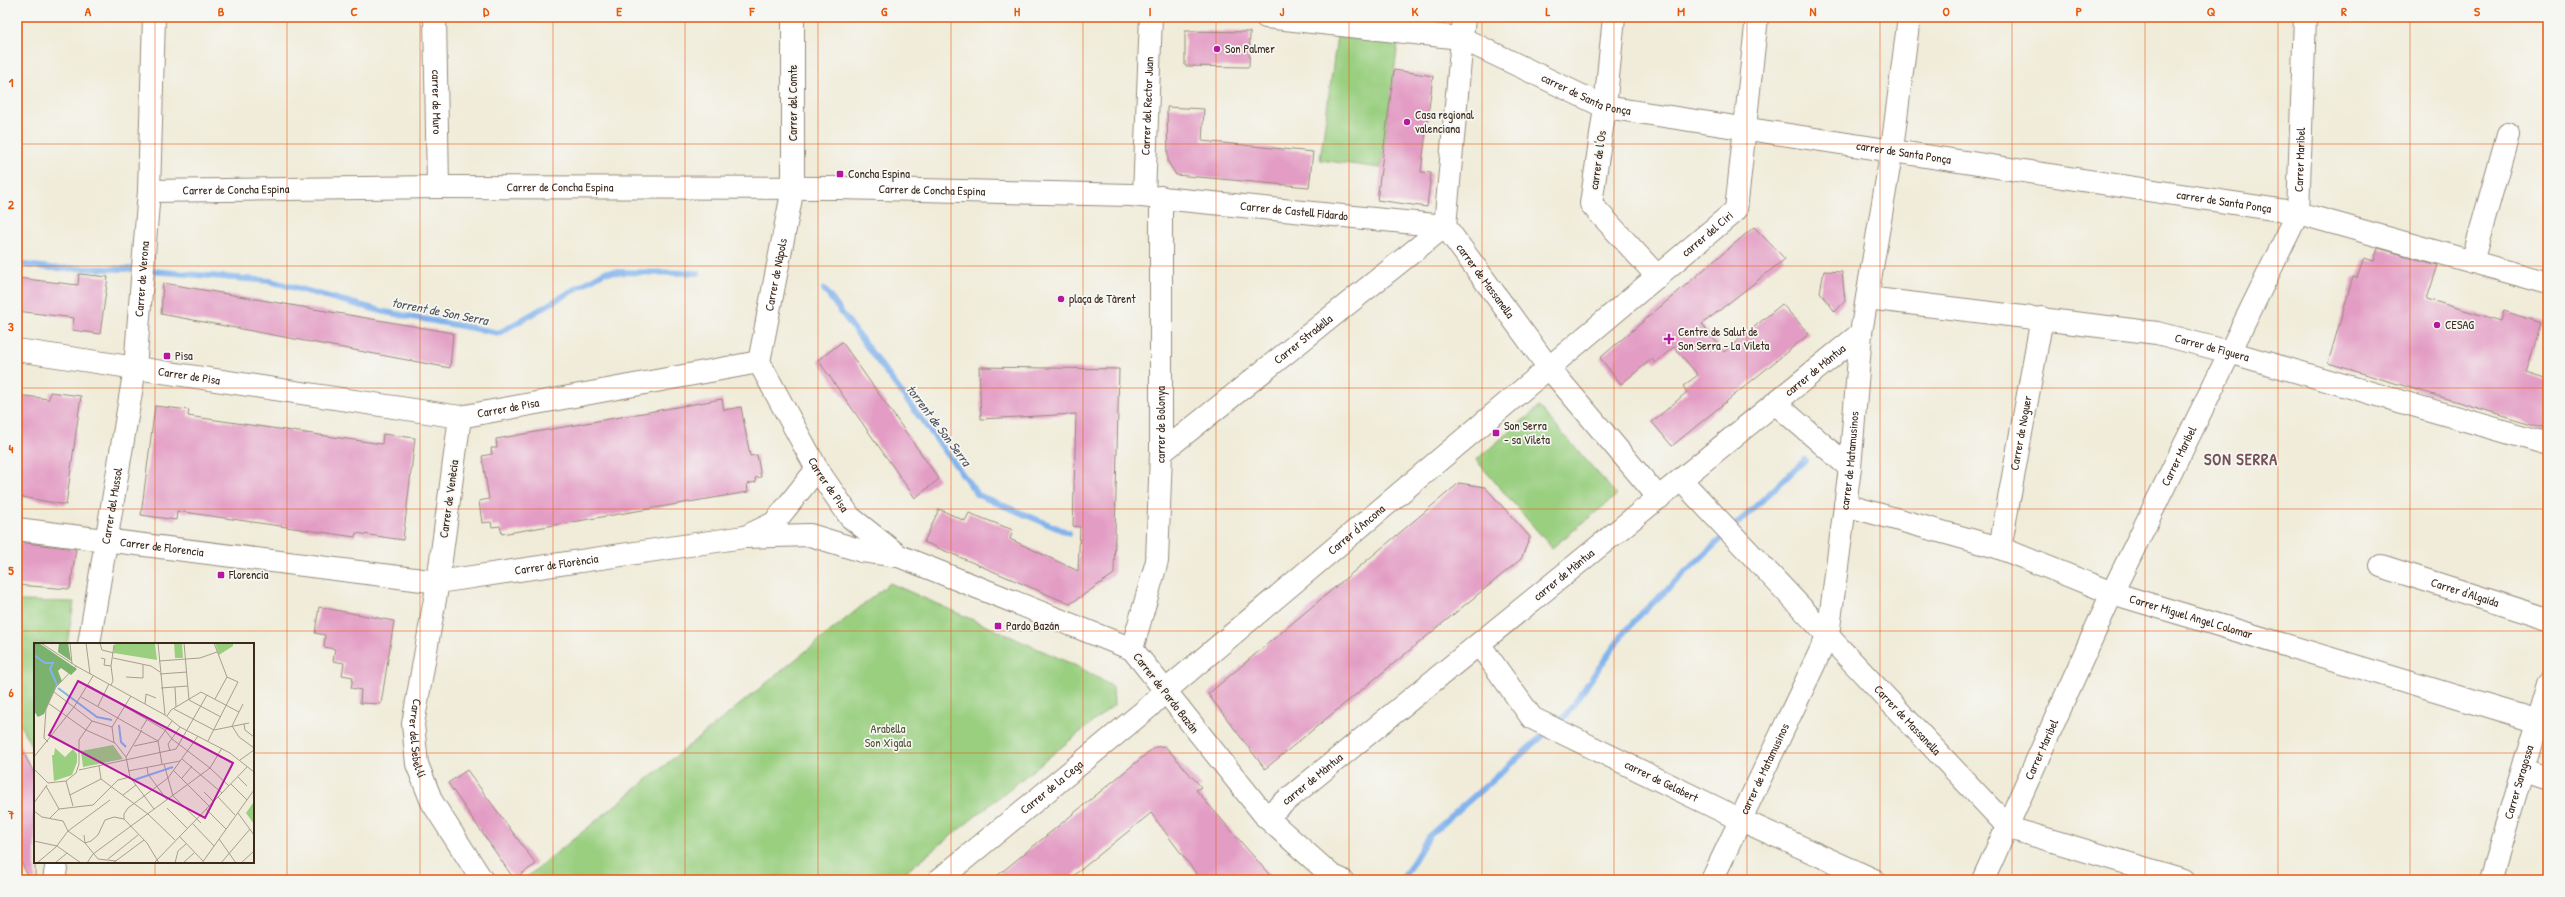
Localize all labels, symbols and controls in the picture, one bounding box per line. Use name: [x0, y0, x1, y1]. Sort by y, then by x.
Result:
text: A: [85, 2, 92, 20]
text: B: [218, 2, 225, 20]
text: C: [350, 2, 358, 20]
text: D: [483, 2, 490, 20]
text: E: [616, 2, 622, 20]
text: F: [749, 2, 756, 20]
text: G: [881, 2, 888, 20]
text: H: [1014, 2, 1020, 20]
text: I: [1148, 2, 1152, 20]
text: J: [1280, 2, 1285, 20]
text: K: [1412, 2, 1419, 20]
text: L: [1546, 2, 1551, 20]
text: M: [1677, 2, 1685, 20]
text: N: [1810, 2, 1817, 20]
text: O: [1942, 2, 1950, 20]
text: P: [2076, 2, 2082, 20]
text: Q: [2207, 2, 2216, 20]
text: R: [2341, 2, 2347, 20]
text: S: [2474, 2, 2480, 20]
place label: Son Palmer: [1225, 40, 1275, 57]
marker: Son Palmer: [1212, 44, 1222, 54]
street label: Carrer del Rector Juan: [1137, 56, 1157, 156]
street label: Carrer del Comte: [784, 64, 801, 141]
street label: carrer de Santa Ponça: [1539, 69, 1632, 119]
street label: carrer de Muro: [428, 70, 446, 135]
text: 1: [9, 73, 14, 91]
place label: Casa regional valenciana: [1415, 106, 1475, 137]
marker: Casa regional valenciana: [1402, 117, 1412, 127]
street label: Carrer Maribel: [2290, 126, 2309, 192]
street label: carrer de l'Os: [1585, 129, 1610, 191]
street label: carrer de Santa Ponça: [1855, 137, 1953, 168]
place label: Concha Espina: [848, 165, 910, 182]
marker: Concha Espina: [835, 169, 845, 179]
street label: Carrer de Concha Espina: [506, 178, 614, 195]
street label: Carrer de Concha Espina: [182, 180, 290, 199]
street label: Carrer de Concha Espina: [878, 180, 986, 200]
street label: carrer de Santa Ponça: [2175, 186, 2273, 217]
text: 2: [8, 195, 15, 213]
street label: Carrer de Castell Fidardo: [1239, 197, 1349, 224]
street label: carrer del Ciri: [1678, 207, 1737, 260]
street label: Carrer de Nàpols: [760, 236, 791, 312]
street label: Carrer de Verona: [130, 240, 153, 318]
street label: carrer de Massanella: [1453, 240, 1519, 322]
place label: plaça de Tàrent: [1069, 290, 1137, 307]
water label: torrent de Son Serra: [390, 293, 492, 330]
marker: plaça de Tàrent: [1056, 294, 1066, 304]
street label: Carrer Stradella: [1270, 310, 1336, 368]
place label: CESAG: [2445, 316, 2474, 333]
text: 3: [8, 317, 14, 335]
marker: CESAG: [2432, 320, 2442, 330]
place label: Centre de Salut de Son Serra - La Vileta: [1678, 323, 1770, 354]
street label: Carrer de Figuera: [2173, 329, 2252, 365]
marker: Centre de Salut de Son Serra - La Vileta: [1663, 333, 1675, 345]
street label: carrer de Màntua: [1781, 340, 1849, 400]
place label: Pisa: [175, 347, 193, 364]
marker: Pisa: [162, 351, 172, 361]
street label: Carrer de Pisa: [157, 362, 222, 389]
water label: torrent de Son Serra: [902, 381, 977, 471]
street label: carrer de Bolonya: [1152, 386, 1169, 463]
street label: Carrer de Pisa: [476, 394, 541, 422]
street label: Carrer de Noguer: [2005, 394, 2036, 472]
street label: carrer de Matamusinos: [1836, 410, 1863, 511]
place label: Son Serra - sa Vileta: [1504, 417, 1550, 448]
street label: Carrer Maribel: [2157, 422, 2201, 489]
marker: Son Serra - sa Vileta: [1491, 428, 1501, 438]
text: 4: [9, 439, 14, 457]
district label: SON SERRA: [2204, 448, 2278, 470]
street label: Carrer de Pisa: [804, 454, 853, 516]
street label: Carrer de Venècia: [435, 459, 462, 539]
street label: Carrer del Mussol: [97, 465, 126, 545]
street label: Carrer d'Ancona: [1324, 500, 1389, 559]
street label: Carrer de Florencia: [119, 533, 205, 560]
street label: carrer de Màntua: [1530, 544, 1598, 604]
street label: Carrer de Florència: [513, 549, 600, 579]
text: 5: [8, 561, 14, 579]
place label: Florencia: [228, 566, 269, 583]
marker: Florencia: [216, 570, 226, 580]
street label: Carrer d'Algaida: [2429, 573, 2502, 611]
street label: Carrer Miguel Angel Colomar: [2127, 590, 2255, 643]
place label: Pardo Bazán: [1006, 617, 1059, 634]
marker: Pardo Bazán: [993, 621, 1003, 631]
inset map: [34, 643, 254, 863]
street label: Carrer de Pardo Bazán: [1129, 649, 1203, 737]
street label: Carrer de Massanella: [1870, 681, 1945, 759]
text: 6: [8, 683, 14, 701]
street label: Carrer del Sebel·lí: [405, 698, 431, 780]
street label: Carrer Maribel: [2020, 716, 2063, 782]
park label: Arabella Son Xigala: [865, 720, 911, 751]
street label: carrer de Matamusinos: [1735, 720, 1793, 817]
street label: Carrer Saragossa: [2499, 743, 2538, 821]
street label: carrer de Màntua: [1278, 749, 1347, 809]
street label: Carrer de la Cega: [1016, 756, 1087, 818]
street label: carrer de Gelabert: [1622, 756, 1702, 806]
text: 7: [7, 805, 15, 823]

